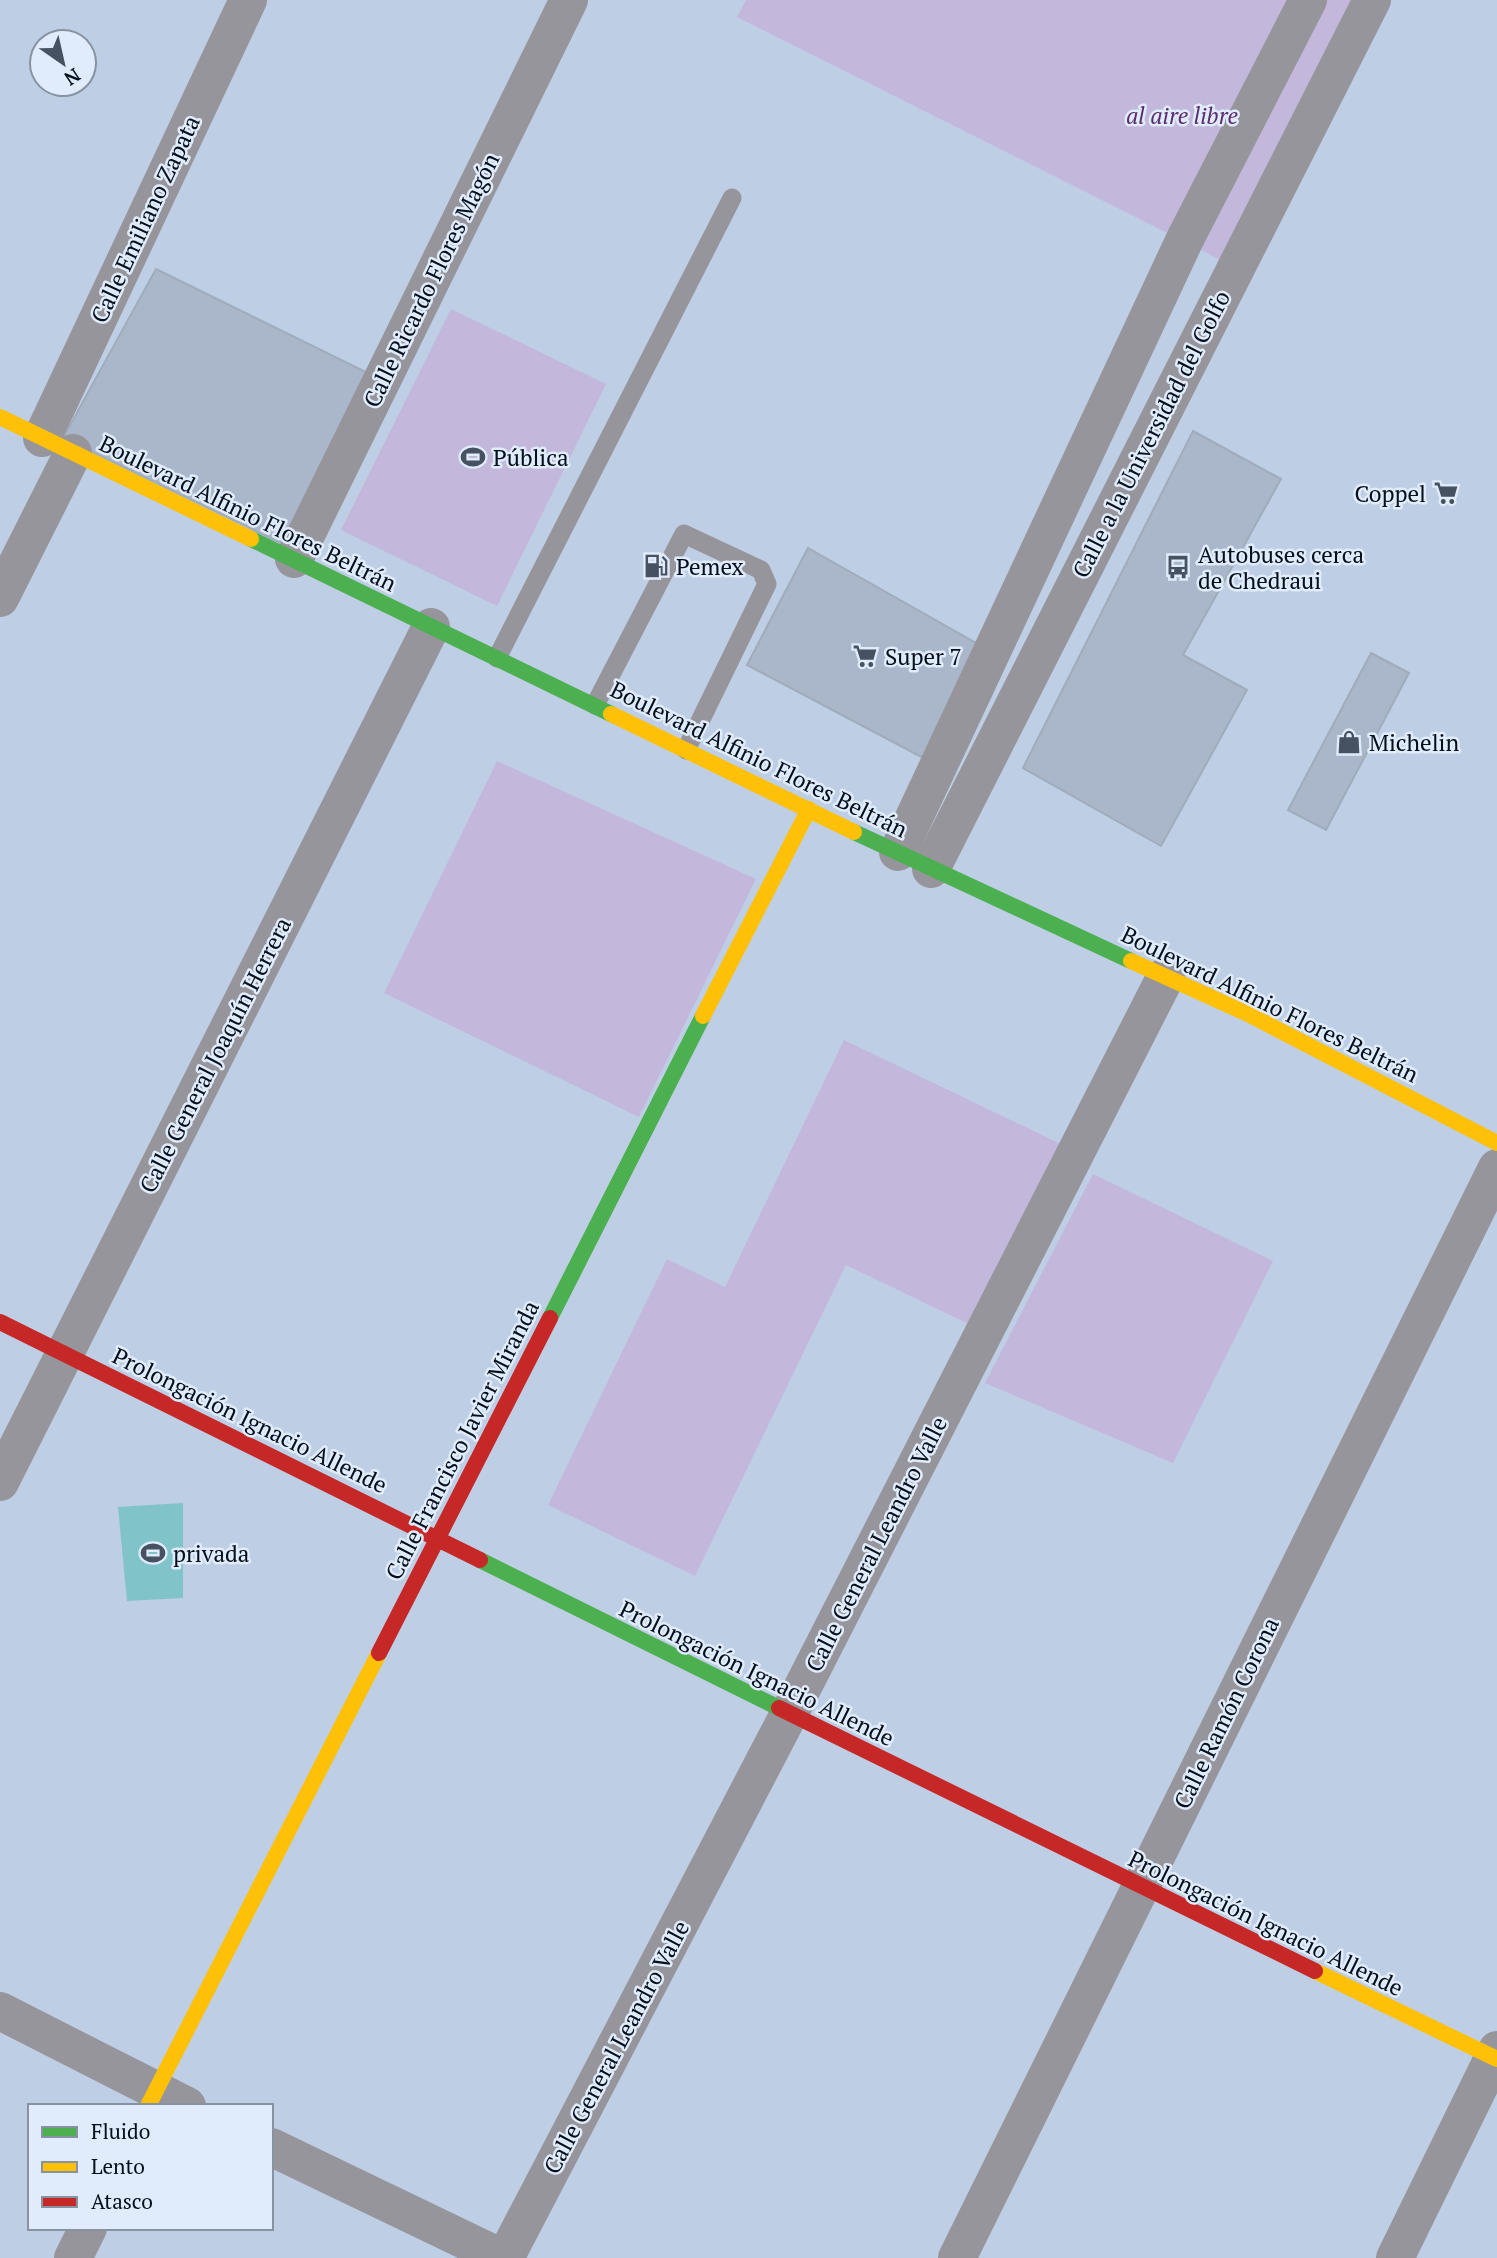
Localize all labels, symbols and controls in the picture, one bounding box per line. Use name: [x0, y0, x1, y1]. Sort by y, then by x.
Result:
north arrow: [28, 28, 98, 98]
text: N: [59, 63, 86, 92]
park label: al aire libre: [1126, 100, 1238, 131]
street label: Calle Emiliano Zapata: [83, 110, 207, 328]
street label: Calle Ricardo Flores Magón: [356, 147, 506, 412]
street label: Calle a la Universidad del Golfo: [1065, 285, 1237, 583]
street label: Boulevard Alfinio Flores Beltrán: [94, 427, 402, 599]
place label: Pública: [493, 442, 569, 473]
sports icon: Pública: [459, 443, 487, 471]
place label: Coppel: [1354, 478, 1426, 509]
supermarket icon: Coppel: [1432, 479, 1460, 507]
place label: Autobuses cerca de Chedraui: [1198, 539, 1364, 596]
place label: Pemex: [676, 551, 744, 582]
fuel station icon: Pemex: [642, 552, 670, 580]
bus stop icon: Autobuses cerca de Chedraui: [1164, 553, 1192, 581]
place label: Super 7: [885, 641, 962, 672]
supermarket icon: Super 7: [851, 642, 879, 670]
street label: Boulevard Alfinio Flores Beltrán: [605, 673, 913, 845]
place label: Michelin: [1369, 727, 1459, 758]
shop icon: Michelin: [1335, 728, 1363, 756]
street label: Calle General Joaquín Herrera: [132, 912, 298, 1198]
street label: Boulevard Alfinio Flores Beltrán: [1116, 918, 1424, 1090]
street label: Calle Francisco Javier Miranda: [378, 1295, 546, 1585]
street label: Prolongación Ignacio Allende: [108, 1340, 392, 1500]
street label: Calle General Leandro Valle: [798, 1411, 954, 1677]
place label: privada: [173, 1538, 250, 1569]
sports icon: privada: [139, 1539, 167, 1567]
street label: Prolongación Ignacio Allende: [615, 1593, 899, 1753]
street label: Calle Ramón Corona: [1166, 1612, 1286, 1814]
street label: Prolongación Ignacio Allende: [1124, 1843, 1408, 2003]
street label: Calle General Leandro Valle: [536, 1915, 696, 2179]
legend: [28, 2104, 273, 2230]
text: Fluido: [91, 2117, 150, 2145]
text: Lento: [91, 2152, 145, 2180]
text: Atasco: [91, 2187, 153, 2215]

